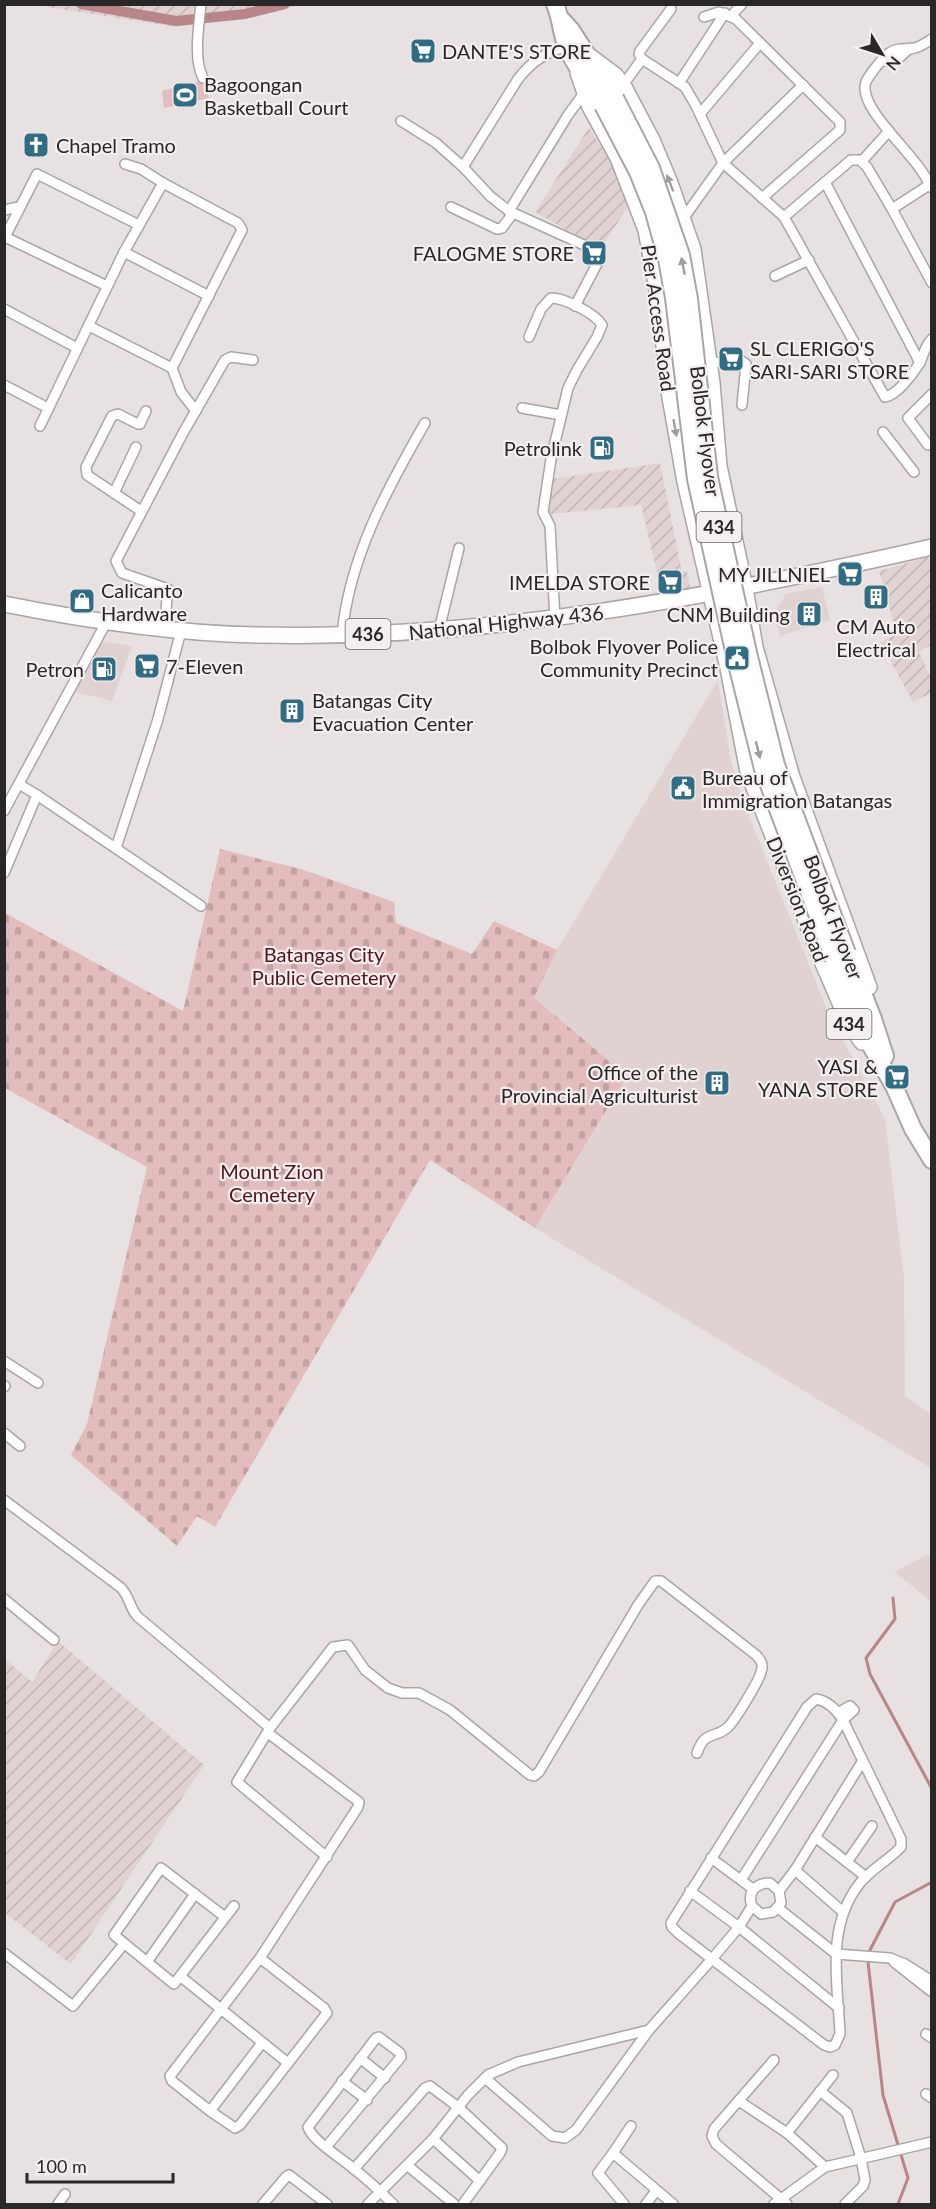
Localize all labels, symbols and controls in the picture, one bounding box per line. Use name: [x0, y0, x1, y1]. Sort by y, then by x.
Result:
north arrow: [852, 24, 912, 84]
supermarket icon: DANTE'S STORE: [408, 36, 438, 66]
place label: DANTE'S STORE: [442, 39, 591, 63]
text: N: [883, 53, 905, 75]
place label: Bagoongan Basketball Court: [204, 72, 348, 119]
sports icon: Bagoongan Basketball Court: [170, 80, 200, 110]
church icon: Chapel Tramo: [21, 130, 51, 160]
place label: Chapel Tramo: [56, 133, 176, 157]
one-way arrow: [665, 174, 675, 192]
supermarket icon: FALOGME STORE: [579, 238, 609, 268]
place label: FALOGME STORE: [413, 241, 574, 265]
street label: Pier Access Road: [637, 243, 681, 393]
one-way arrow: [678, 256, 687, 275]
place label: SL CLERIGO'S SARI-SARI STORE: [750, 336, 909, 383]
supermarket icon: SL CLERIGO'S SARI-SARI STORE: [716, 344, 746, 374]
street label: Bolbok Flyover: [686, 364, 726, 498]
one-way arrow: [671, 419, 680, 438]
fuel station icon: Petrolink: [587, 433, 617, 463]
place label: Petrolink: [504, 436, 583, 460]
road number: 434: [696, 512, 742, 542]
supermarket icon: MY JILLNIEL: [835, 559, 865, 589]
place label: MY JILLNIEL: [718, 562, 830, 586]
supermarket icon: IMELDA STORE: [655, 567, 685, 597]
place label: IMELDA STORE: [509, 570, 650, 594]
place label: Calicanto Hardware: [101, 578, 187, 625]
building icon: CM Auto Electrical: [861, 582, 891, 612]
shop icon: Calicanto Hardware: [67, 586, 97, 616]
building icon: CNM Building: [794, 599, 824, 629]
street label: National Highway 436: [407, 600, 605, 644]
place label: CNM Building: [667, 602, 790, 626]
place label: CM Auto Electrical: [836, 614, 916, 661]
road number: 436: [346, 619, 391, 649]
place label: Bolbok Flyover Police Community Precinct: [530, 634, 718, 681]
public building icon: Bolbok Flyover Police Community Precinct: [722, 643, 752, 673]
supermarket icon: 7-Eleven: [132, 651, 162, 681]
fuel station icon: Petron: [89, 654, 119, 684]
place label: 7-Eleven: [166, 654, 243, 678]
place label: Petron: [25, 657, 84, 681]
place label: Batangas City Evacuation Center: [312, 688, 474, 735]
building icon: Batangas City Evacuation Center: [277, 696, 307, 726]
one-way arrow: [754, 741, 764, 760]
place label: Bureau of Immigration Batangas: [702, 765, 892, 812]
public building icon: Bureau of Immigration Batangas: [668, 773, 698, 803]
street label: Diversion Road: [762, 833, 834, 965]
street label: Bolbok Flyover: [799, 851, 869, 983]
park label: Batangas City Public Cemetery: [252, 942, 397, 989]
road number: 434: [826, 1009, 872, 1039]
place label: YASI & YANA STORE: [758, 1054, 879, 1101]
place label: Office of the Provincial Agriculturist: [501, 1060, 698, 1107]
supermarket icon: YASI & YANA STORE: [882, 1062, 912, 1092]
building icon: Office of the Provincial Agriculturist: [702, 1068, 732, 1098]
park label: Mount Zion Cemetery: [220, 1159, 324, 1206]
scale bar: [27, 2146, 172, 2184]
text: 100 m: [36, 2155, 87, 2177]

